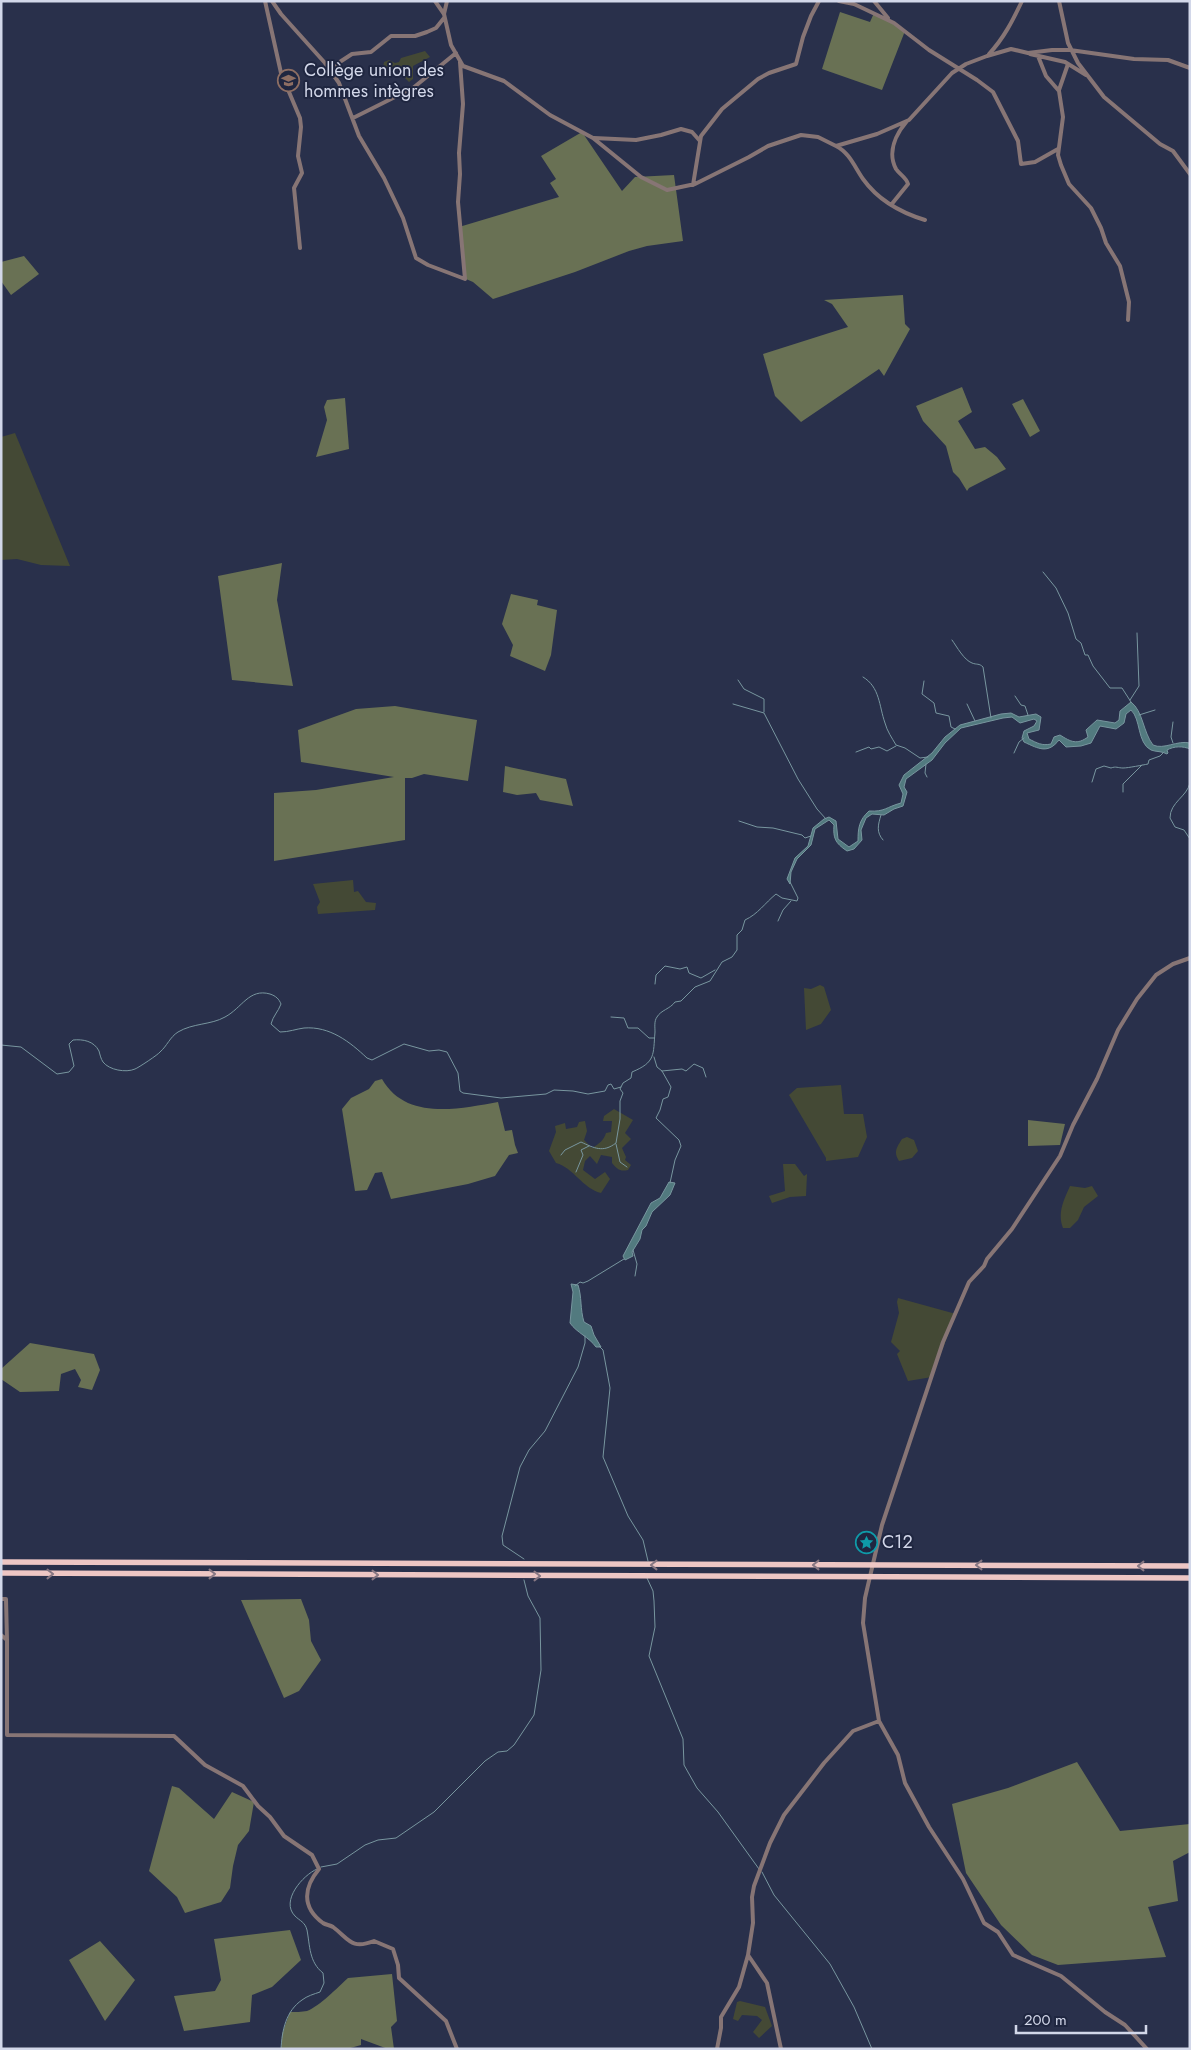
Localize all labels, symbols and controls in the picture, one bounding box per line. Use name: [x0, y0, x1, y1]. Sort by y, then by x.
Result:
place label: Collège union des hommes intègres: [304, 57, 444, 104]
school or university icon: Collège union des hommes intègres: [276, 68, 300, 92]
place label: C12: [882, 1529, 913, 1555]
place icon: C12: [854, 1530, 878, 1554]
one-way arrow: [649, 1560, 657, 1570]
one-way arrow: [812, 1560, 820, 1570]
one-way arrow: [974, 1560, 982, 1570]
one-way arrow: [1137, 1561, 1144, 1571]
one-way arrow: [46, 1569, 54, 1579]
one-way arrow: [209, 1569, 217, 1579]
one-way arrow: [372, 1570, 379, 1580]
one-way arrow: [534, 1571, 542, 1581]
scale bar: [1016, 2002, 1146, 2034]
text: 200 m: [1024, 2009, 1067, 2031]

